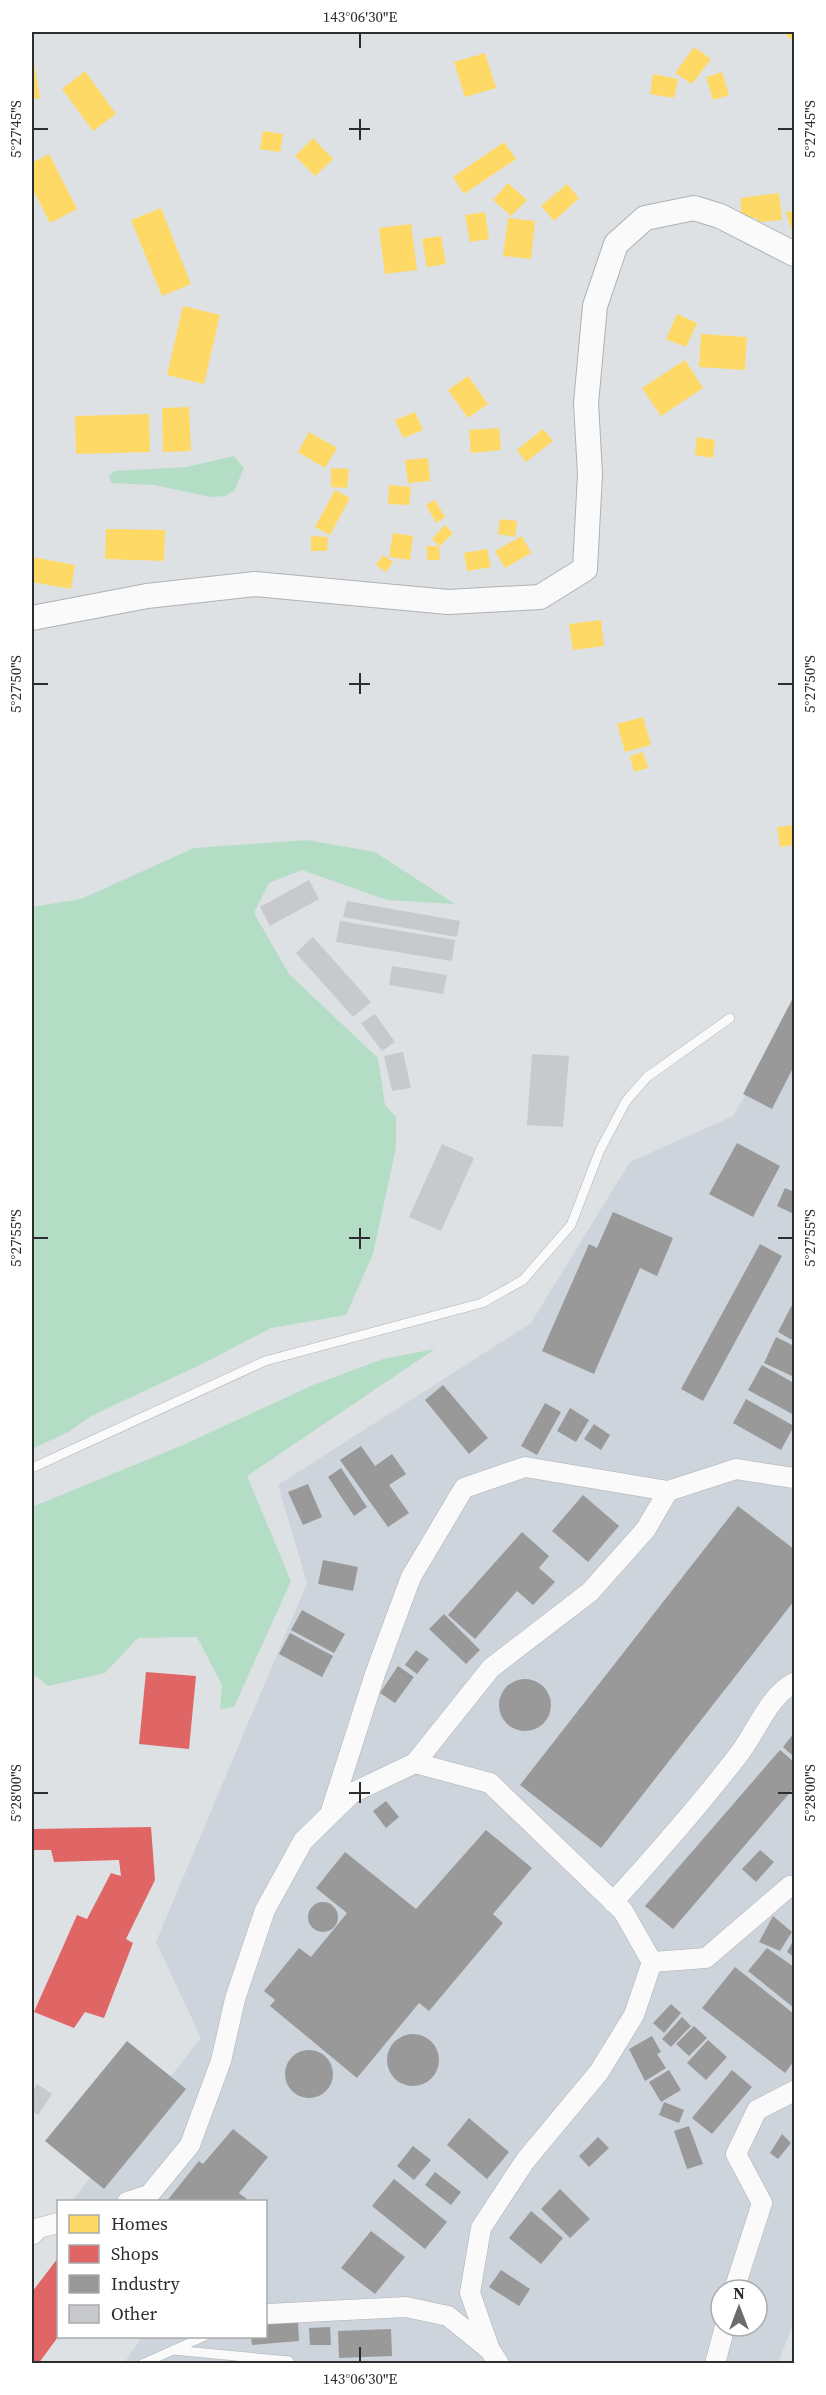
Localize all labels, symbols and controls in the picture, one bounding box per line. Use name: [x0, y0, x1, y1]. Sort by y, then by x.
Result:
text: 143°06'30"E: [323, 6, 397, 27]
text: 5°27'45"S: [5, 100, 26, 158]
text: 5°27'45"S: [799, 100, 820, 158]
text: 5°27'50"S: [5, 655, 26, 713]
text: 5°27'50"S: [799, 655, 820, 713]
text: 5°27'55"S: [5, 1209, 26, 1267]
text: 5°27'55"S: [799, 1209, 820, 1267]
text: 5°28'00"S: [5, 1764, 26, 1822]
text: 5°28'00"S: [799, 1764, 820, 1822]
legend: [57, 2200, 267, 2338]
text: Homes: [111, 2211, 168, 2236]
text: Shops: [111, 2241, 159, 2266]
text: Industry: [111, 2271, 181, 2296]
north arrow: [709, 2278, 769, 2338]
text: N: [733, 2282, 745, 2304]
text: Other: [111, 2301, 158, 2326]
text: 143°06'30"E: [323, 2368, 397, 2389]

